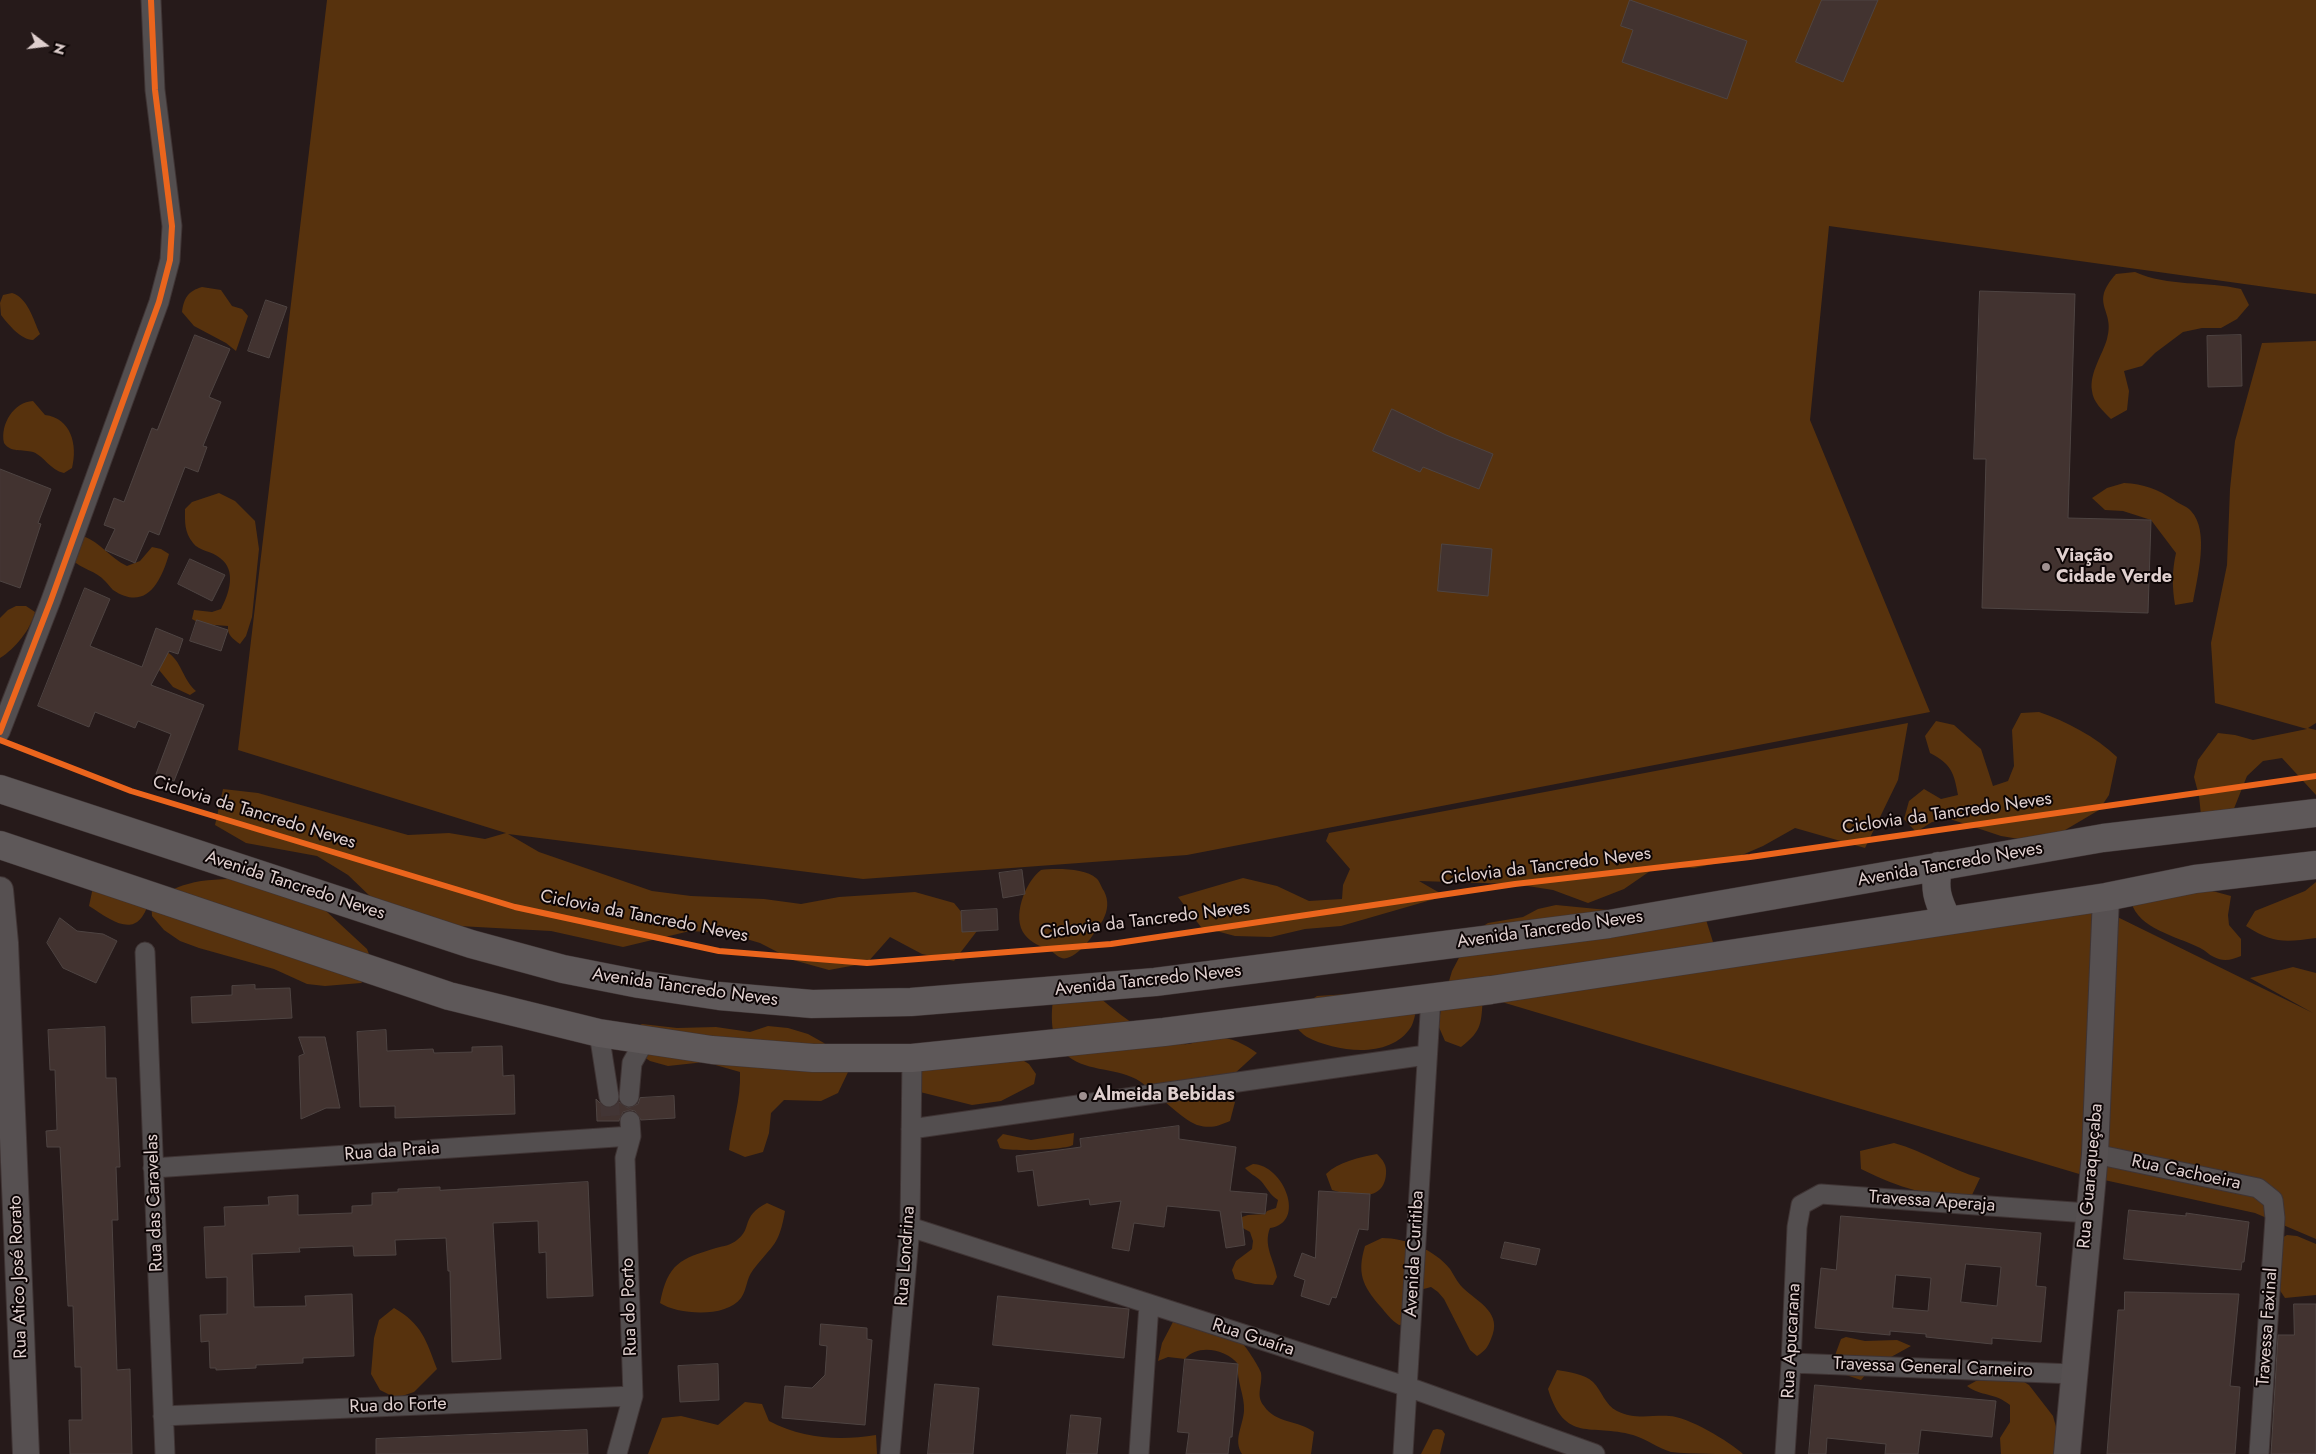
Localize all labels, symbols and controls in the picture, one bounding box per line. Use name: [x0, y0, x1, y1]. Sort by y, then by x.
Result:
north arrow: [20, 20, 70, 70]
text: N: [48, 41, 71, 57]
place label: Viação Cidade Verde: [2056, 546, 2172, 588]
marker: Viação Cidade Verde: [2040, 561, 2052, 573]
street label: Ciclovia da Tancredo Neves: [150, 772, 358, 854]
street label: Ciclovia da Tancredo Neves: [1841, 789, 2053, 839]
street label: Avenida Tancredo Neves: [1856, 838, 2044, 892]
street label: Ciclovia da Tancredo Neves: [1440, 843, 1652, 891]
street label: Avenida Tancredo Neves: [203, 847, 387, 925]
street label: Ciclovia da Tancredo Neves: [538, 886, 750, 948]
street label: Ciclovia da Tancredo Neves: [1039, 897, 1251, 945]
street label: Avenida Tancredo Neves: [1456, 906, 1644, 954]
street label: Avenida Tancredo Neves: [1054, 960, 1242, 1002]
street label: Avenida Tancredo Neves: [591, 964, 779, 1012]
place label: Almeida Bebidas: [1093, 1085, 1235, 1107]
marker: Almeida Bebidas: [1077, 1090, 1089, 1102]
street label: Rua Guaraqueçaba: [2074, 1103, 2108, 1249]
street label: Rua das Caravelas: [142, 1134, 168, 1272]
street label: Rua da Praia: [344, 1138, 440, 1166]
street label: Rua Cachoeira: [2129, 1151, 2243, 1195]
street label: Travessa Aperaja: [1868, 1187, 1996, 1217]
street label: Avenida Curitiba: [1401, 1190, 1429, 1318]
street label: Rua Atico José Rorato: [5, 1195, 33, 1359]
street label: Rua Londrina: [892, 1205, 920, 1307]
street label: Rua do Porto: [617, 1257, 643, 1357]
street label: Travessa Faxinal: [2253, 1267, 2283, 1387]
street label: Rua Apucarana: [1778, 1283, 1806, 1399]
street label: Rua Guaíra: [1209, 1315, 1297, 1361]
street label: Travessa General Carneiro: [1833, 1354, 2033, 1382]
street label: Rua do Forte: [349, 1394, 447, 1418]

